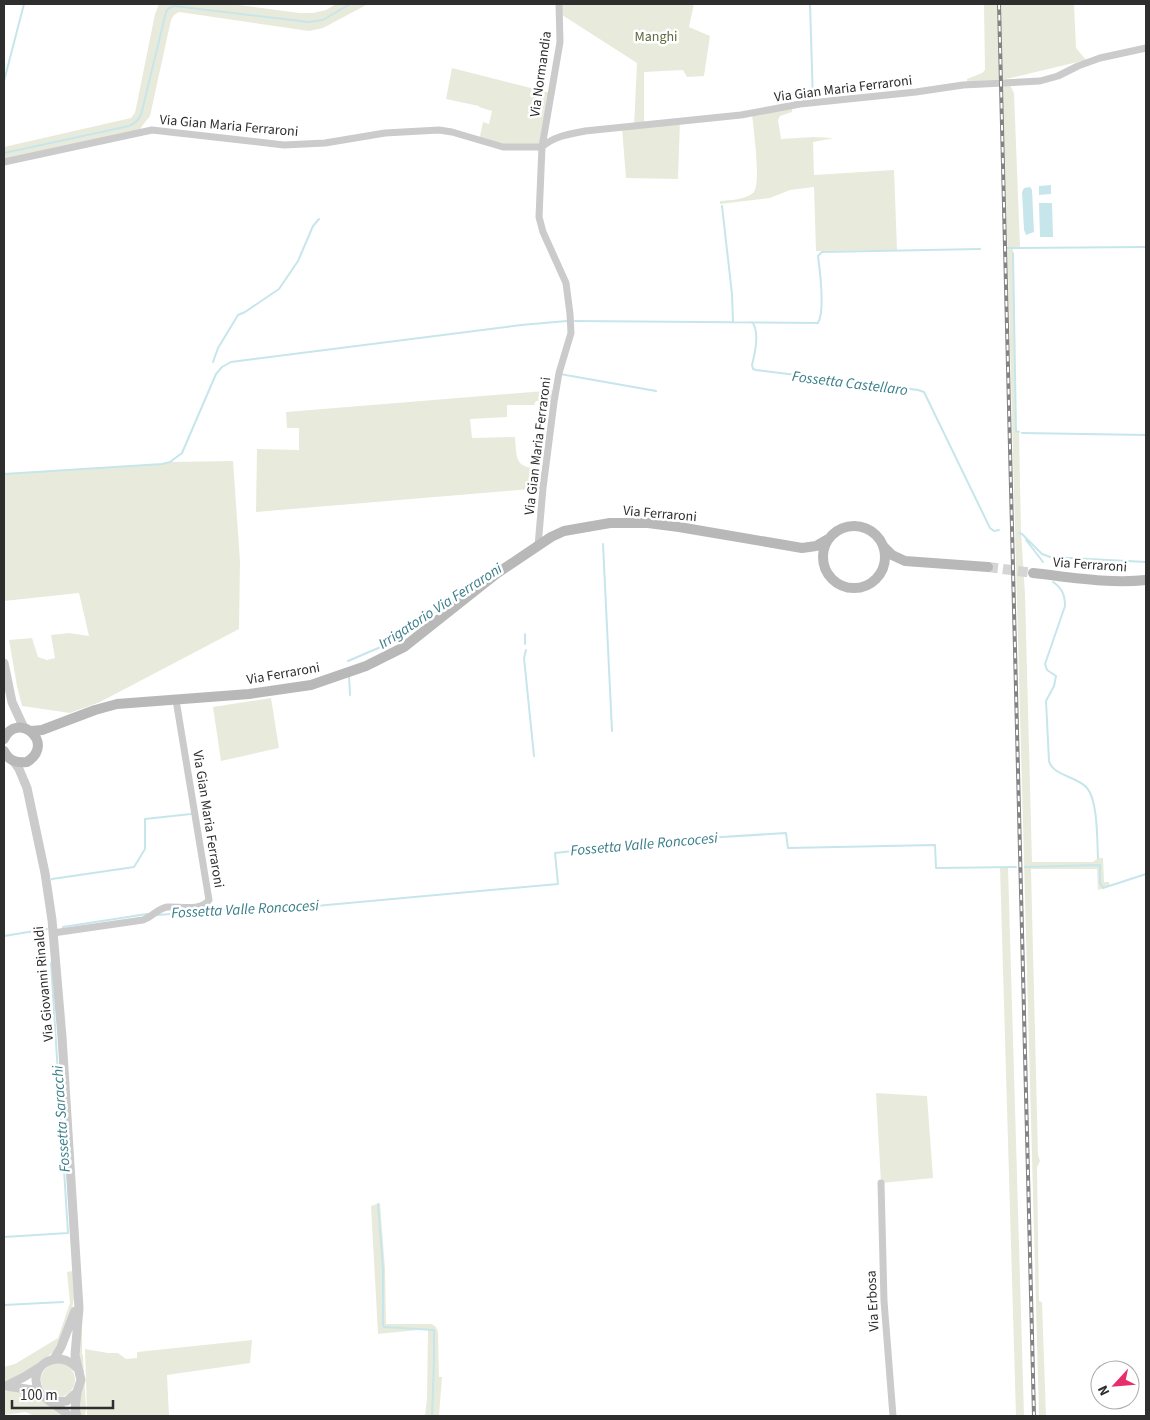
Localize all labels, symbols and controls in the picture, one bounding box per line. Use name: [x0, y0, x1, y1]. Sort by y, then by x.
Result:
park label: Manghi: [634, 27, 678, 47]
street label: Via Normandia: [525, 30, 557, 118]
street label: Via Gian Maria Ferraroni: [773, 71, 913, 107]
street label: Via Gian Maria Ferraroni: [159, 110, 299, 142]
water label: Fossetta Castellaro: [791, 366, 909, 401]
street label: Via Gian Maria Ferraroni: [520, 376, 556, 516]
street label: Via Ferraroni: [622, 501, 698, 527]
street label: Via Ferraroni: [1052, 552, 1128, 578]
water label: Irrigatorio Via Ferraroni: [374, 558, 507, 654]
street label: Via Ferraroni: [245, 658, 321, 690]
street label: Via Gian Maria Ferraroni: [187, 749, 229, 889]
water label: Fossetta Valle Roncocesi: [569, 828, 719, 861]
water label: Fossetta Valle Roncocesi: [171, 895, 320, 924]
street label: Via Giovanni Rinaldi: [29, 925, 59, 1043]
water label: Fossetta Saracchi: [47, 1064, 76, 1173]
street label: Via Erbosa: [861, 1270, 885, 1332]
north arrow: [1090, 1360, 1140, 1410]
scale bar: [12, 1378, 114, 1410]
text: N: [1093, 1382, 1115, 1399]
text: 100 m: [20, 1385, 58, 1406]

